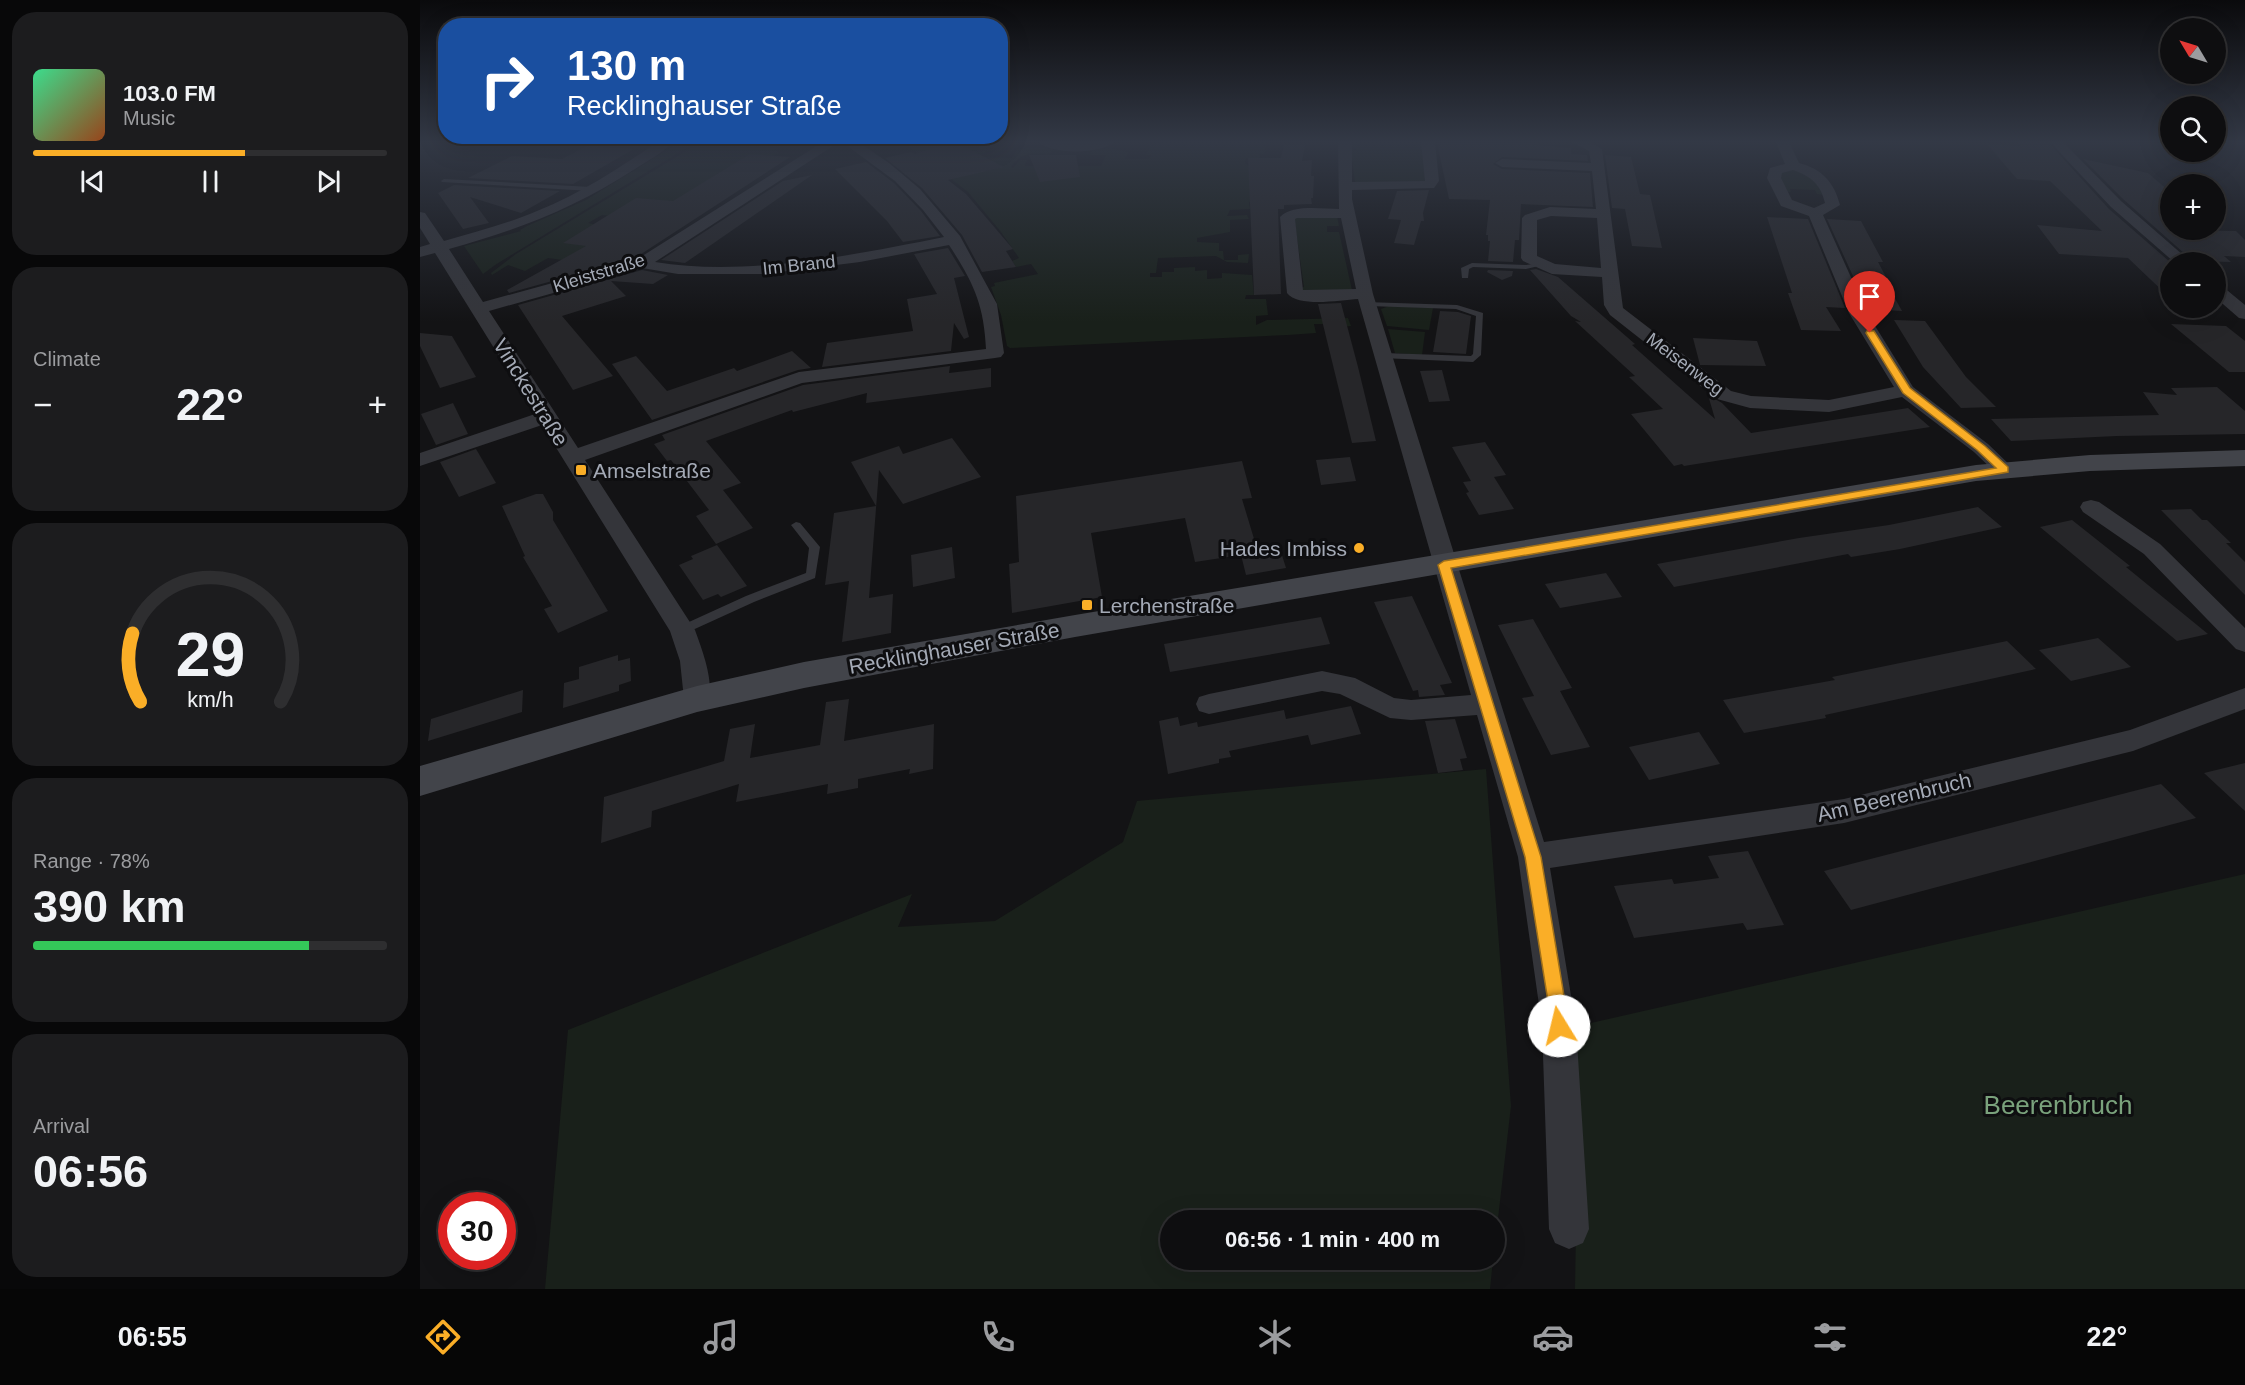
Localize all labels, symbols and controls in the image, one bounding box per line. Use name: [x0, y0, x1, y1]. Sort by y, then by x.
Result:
north arrow: [2160, 18, 2226, 84]
map controls: [2160, 18, 2226, 318]
icon: right: [468, 42, 546, 120]
text: 130 m: [567, 42, 686, 89]
text: 103.0 FM: [123, 81, 216, 106]
text: Recklinghauser Straße: [567, 91, 842, 121]
button: search: [2160, 96, 2226, 162]
text: Music: [123, 107, 175, 129]
icon: previous: [76, 165, 109, 198]
icon: pause: [194, 165, 227, 198]
icon: next: [312, 165, 345, 198]
button: +: [2160, 174, 2226, 240]
street label: Kleiststraße: [551, 250, 647, 296]
street label: Im Brand: [762, 251, 836, 279]
button: −: [2160, 252, 2226, 318]
pin: [1844, 271, 1895, 333]
icon: arrive: [1853, 280, 1886, 313]
street label: Meisenweg: [1643, 329, 1727, 399]
street label: Vinckestraße: [489, 334, 573, 450]
text: Climate: [33, 348, 101, 370]
text: 22°: [176, 379, 244, 430]
text: −: [33, 386, 52, 423]
text: +: [368, 386, 387, 423]
place label: Amselstraße: [593, 459, 711, 482]
marker: Amselstraße: [574, 463, 588, 477]
place label: Hades Imbiss: [1220, 537, 1347, 560]
marker: Hades Imbiss: [1352, 541, 1366, 555]
place label: Lerchenstraße: [1099, 594, 1234, 617]
marker: Lerchenstraße: [1080, 598, 1094, 612]
street label: Recklinghauser Straße: [847, 618, 1061, 678]
text: 29: [175, 620, 245, 689]
text: km/h: [187, 688, 233, 712]
street label: Am Beerenbruch: [1815, 768, 1973, 826]
text: Range · 78%: [33, 850, 150, 872]
text: 390 km: [33, 881, 186, 932]
position arrow: [1527, 994, 1591, 1058]
park label: Beerenbruch: [1984, 1090, 2132, 1120]
text: Arrival: [33, 1115, 90, 1137]
text: 06:56: [33, 1146, 148, 1197]
speed limit sign: 30: [438, 1192, 516, 1270]
text: 06:56 · 1 min · 400 m: [1225, 1227, 1440, 1252]
icon: directions: [422, 1316, 464, 1358]
icon: music: [700, 1316, 742, 1358]
icon: phone: [977, 1316, 1019, 1358]
icon: climate: [1254, 1316, 1296, 1358]
icon: car: [1532, 1316, 1574, 1358]
icon: filters: [1809, 1316, 1851, 1358]
text: 06:55: [118, 1322, 187, 1352]
text: 22°: [2086, 1322, 2127, 1352]

